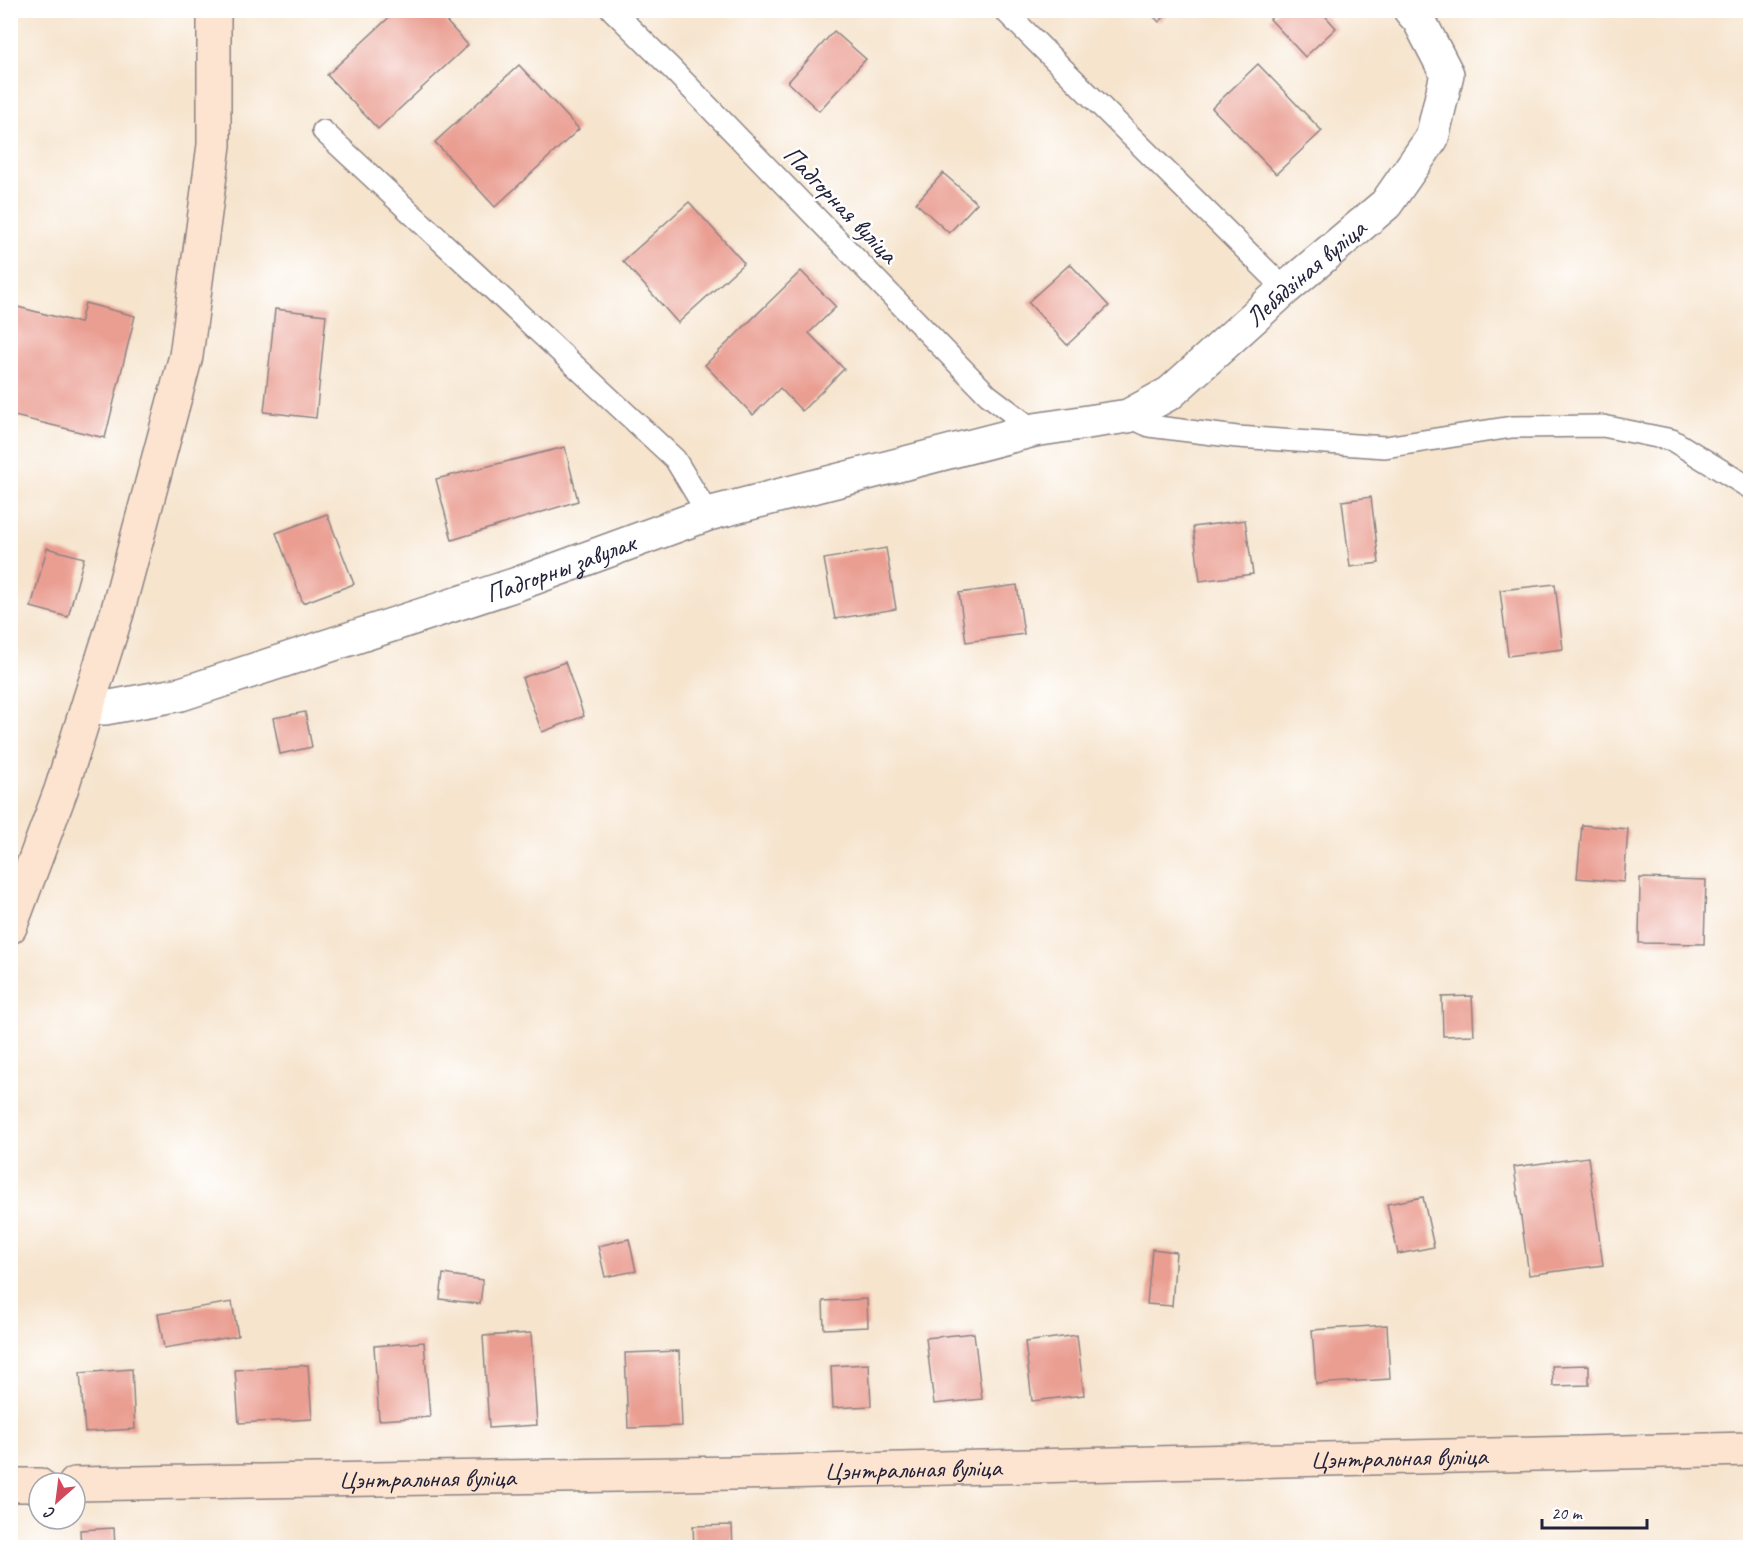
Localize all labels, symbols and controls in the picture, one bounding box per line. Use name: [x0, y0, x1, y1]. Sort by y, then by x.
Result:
street label: Падгорная вуліца: [776, 138, 906, 271]
street label: Лебядзіная вуліца: [1239, 211, 1374, 334]
street label: Падгорны завулак: [481, 525, 642, 610]
street label: Цэнтральная вуліца: [1310, 1439, 1489, 1476]
street label: Цэнтральная вуліца: [824, 1451, 1004, 1488]
street label: Цэнтральная вуліца: [338, 1461, 518, 1497]
north arrow: [27, 1471, 87, 1531]
scale bar: [1542, 1492, 1647, 1530]
text: С: [40, 1502, 59, 1524]
text: 20 m: [1551, 1502, 1584, 1524]

